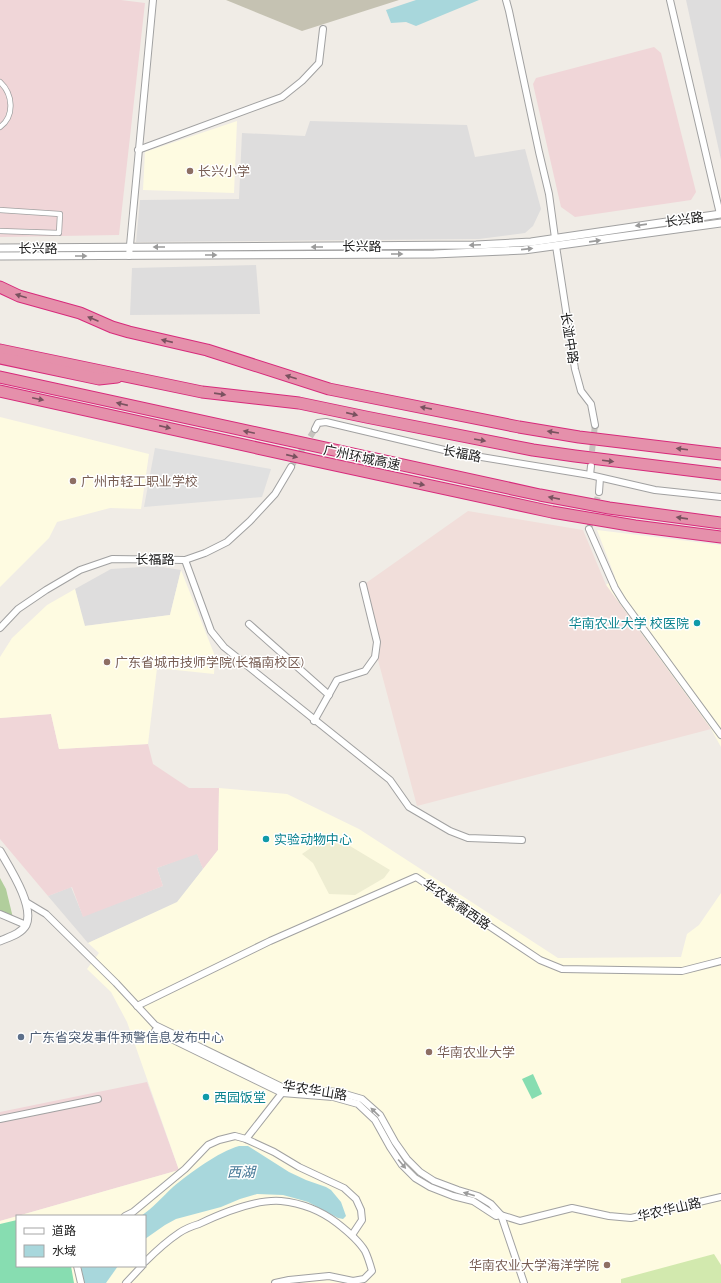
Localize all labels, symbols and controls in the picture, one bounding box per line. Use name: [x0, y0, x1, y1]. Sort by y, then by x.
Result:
place label: 长兴小学: [198, 164, 250, 179]
marker: 长兴小学: [185, 166, 195, 176]
street label: 长兴路: [664, 209, 704, 230]
one-way arrow: [635, 222, 647, 228]
one-way arrow: [589, 238, 601, 244]
street label: 长兴路: [342, 239, 382, 254]
street label: 长兴路: [18, 241, 58, 256]
one-way arrow: [469, 242, 481, 249]
one-way arrow: [152, 244, 165, 250]
one-way arrow: [310, 244, 323, 250]
one-way arrow: [521, 246, 533, 253]
one-way arrow: [391, 251, 404, 257]
one-way arrow: [205, 252, 218, 258]
one-way arrow: [75, 253, 88, 259]
one-way arrow: [15, 293, 27, 299]
street label: 长湴中路: [558, 311, 581, 365]
one-way arrow: [86, 315, 98, 321]
one-way arrow: [161, 337, 173, 343]
one-way arrow: [285, 374, 297, 380]
one-way arrow: [214, 391, 226, 397]
one-way arrow: [32, 396, 44, 402]
one-way arrow: [116, 400, 128, 406]
one-way arrow: [420, 405, 432, 411]
one-way arrow: [346, 412, 358, 418]
one-way arrow: [159, 425, 171, 431]
one-way arrow: [243, 429, 255, 435]
one-way arrow: [547, 429, 559, 435]
one-way arrow: [474, 437, 486, 443]
street label: 广州环城高速: [322, 442, 402, 473]
street label: 长福路: [441, 442, 482, 465]
one-way arrow: [676, 446, 688, 452]
one-way arrow: [286, 454, 298, 460]
one-way arrow: [602, 457, 614, 464]
place label: 广州市轻工职业学校: [81, 474, 198, 489]
marker: 广州市轻工职业学校: [68, 476, 78, 486]
one-way arrow: [413, 481, 425, 487]
one-way arrow: [548, 495, 560, 501]
one-way arrow: [676, 515, 688, 521]
street label: 长福路: [135, 552, 175, 567]
place label: 华南农业大学 校医院: [569, 616, 689, 631]
marker: 华南农业大学 校医院: [692, 618, 702, 628]
place label: 广东省城市技师学院(长福南校区): [115, 655, 304, 670]
marker: 广东省城市技师学院(长福南校区): [102, 657, 112, 667]
place label: 实验动物中心: [274, 832, 352, 847]
marker: 实验动物中心: [261, 834, 271, 844]
street label: 华农紫薇西路: [420, 876, 493, 932]
place label: 广东省突发事件预警信息发布中心: [29, 1030, 224, 1045]
marker: 广东省突发事件预警信息发布中心: [16, 1032, 26, 1042]
place label: 华南农业大学: [437, 1045, 515, 1060]
marker: 华南农业大学: [424, 1047, 434, 1057]
street label: 华农华山路: [282, 1078, 348, 1103]
place label: 西园饭堂: [214, 1090, 266, 1105]
marker: 西园饭堂: [201, 1092, 211, 1102]
one-way arrow: [370, 1107, 380, 1117]
one-way arrow: [397, 1158, 406, 1169]
water label: 西湖: [227, 1164, 257, 1180]
one-way arrow: [463, 1191, 475, 1197]
street label: 华农华山路: [636, 1195, 702, 1224]
legend: [16, 1215, 146, 1267]
text: 道路: [52, 1224, 76, 1238]
text: 水域: [52, 1244, 76, 1258]
place label: 华南农业大学海洋学院: [469, 1258, 599, 1273]
marker: 华南农业大学海洋学院: [602, 1260, 612, 1270]

